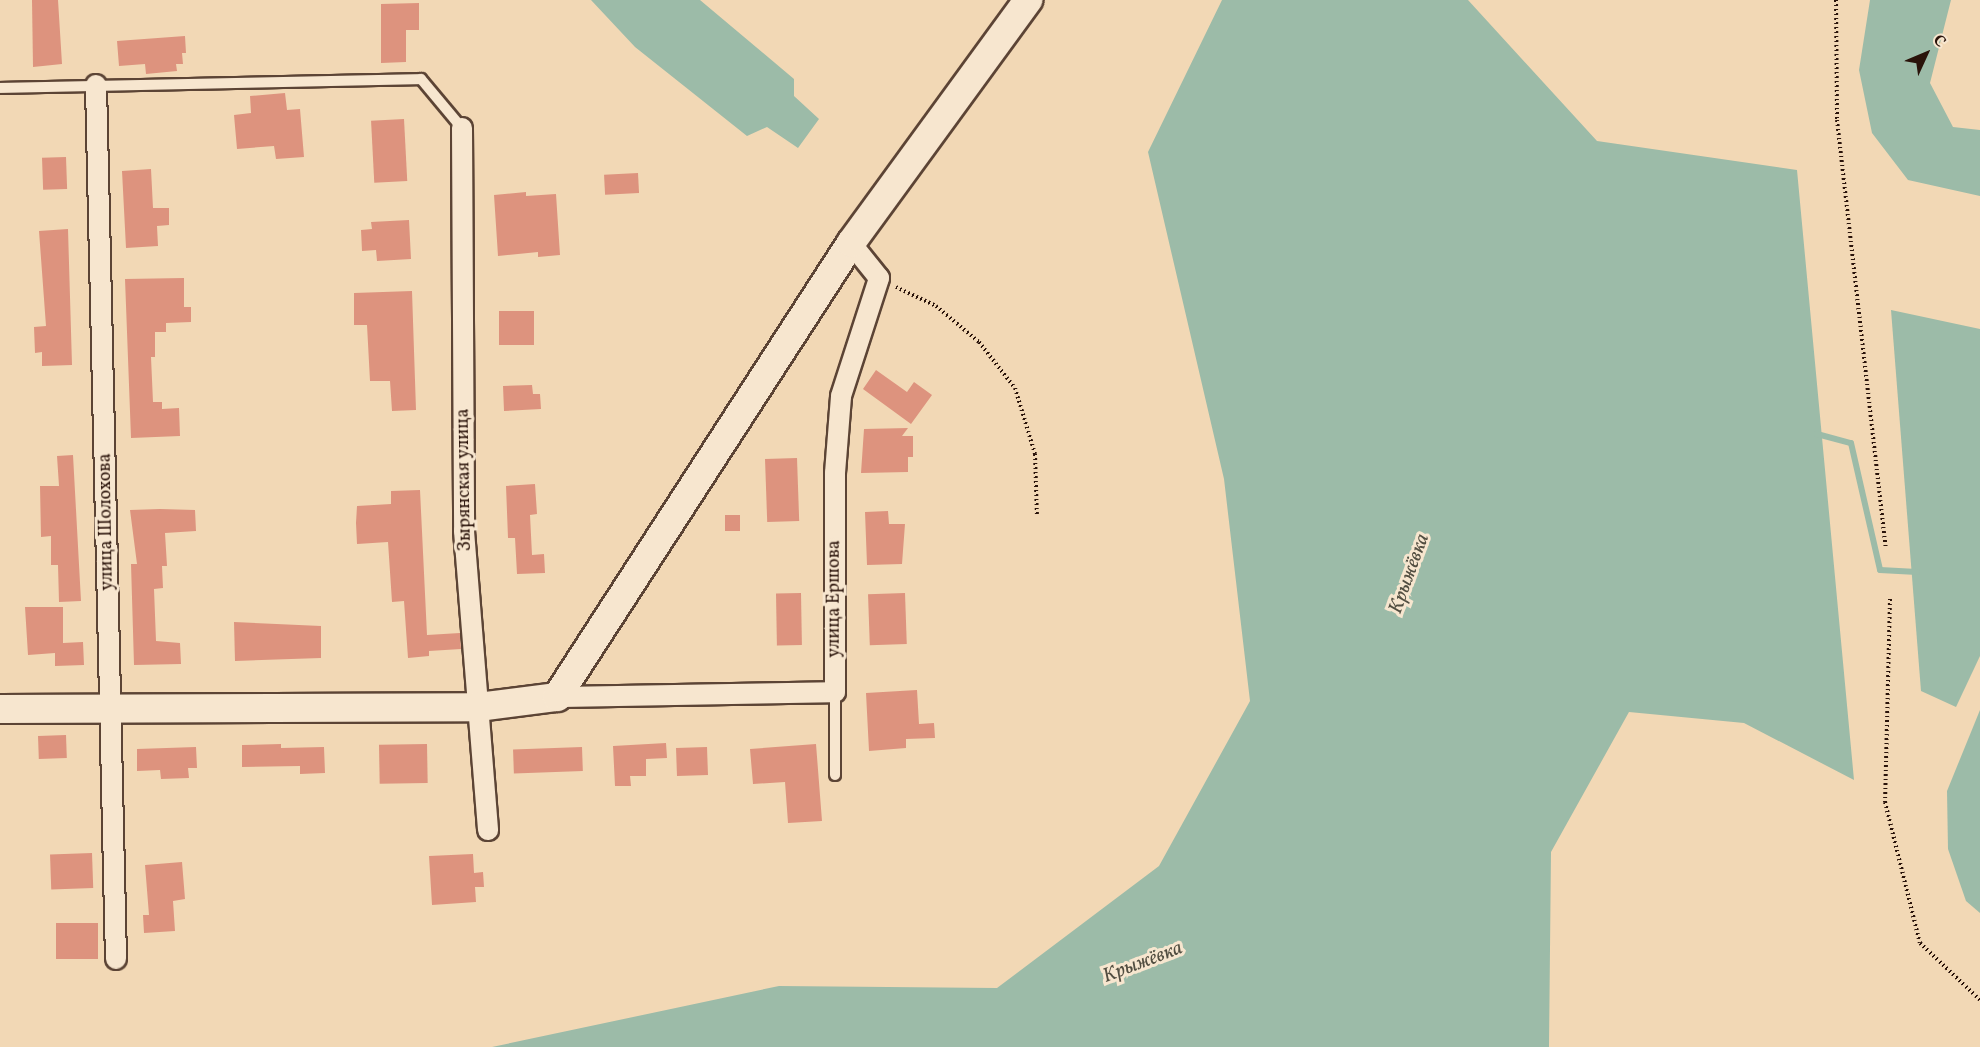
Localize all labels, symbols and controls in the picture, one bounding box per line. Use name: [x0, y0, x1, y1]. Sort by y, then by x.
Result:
north arrow: [1896, 24, 1956, 84]
text: С: [1927, 30, 1950, 53]
street label: Зырянская улица: [453, 408, 477, 552]
street label: улица Шолохова: [95, 453, 119, 591]
water label: Крыжёвка: [1384, 531, 1436, 617]
street label: улица Ершова: [824, 540, 846, 658]
water label: Крыжёвка: [1100, 937, 1186, 989]

